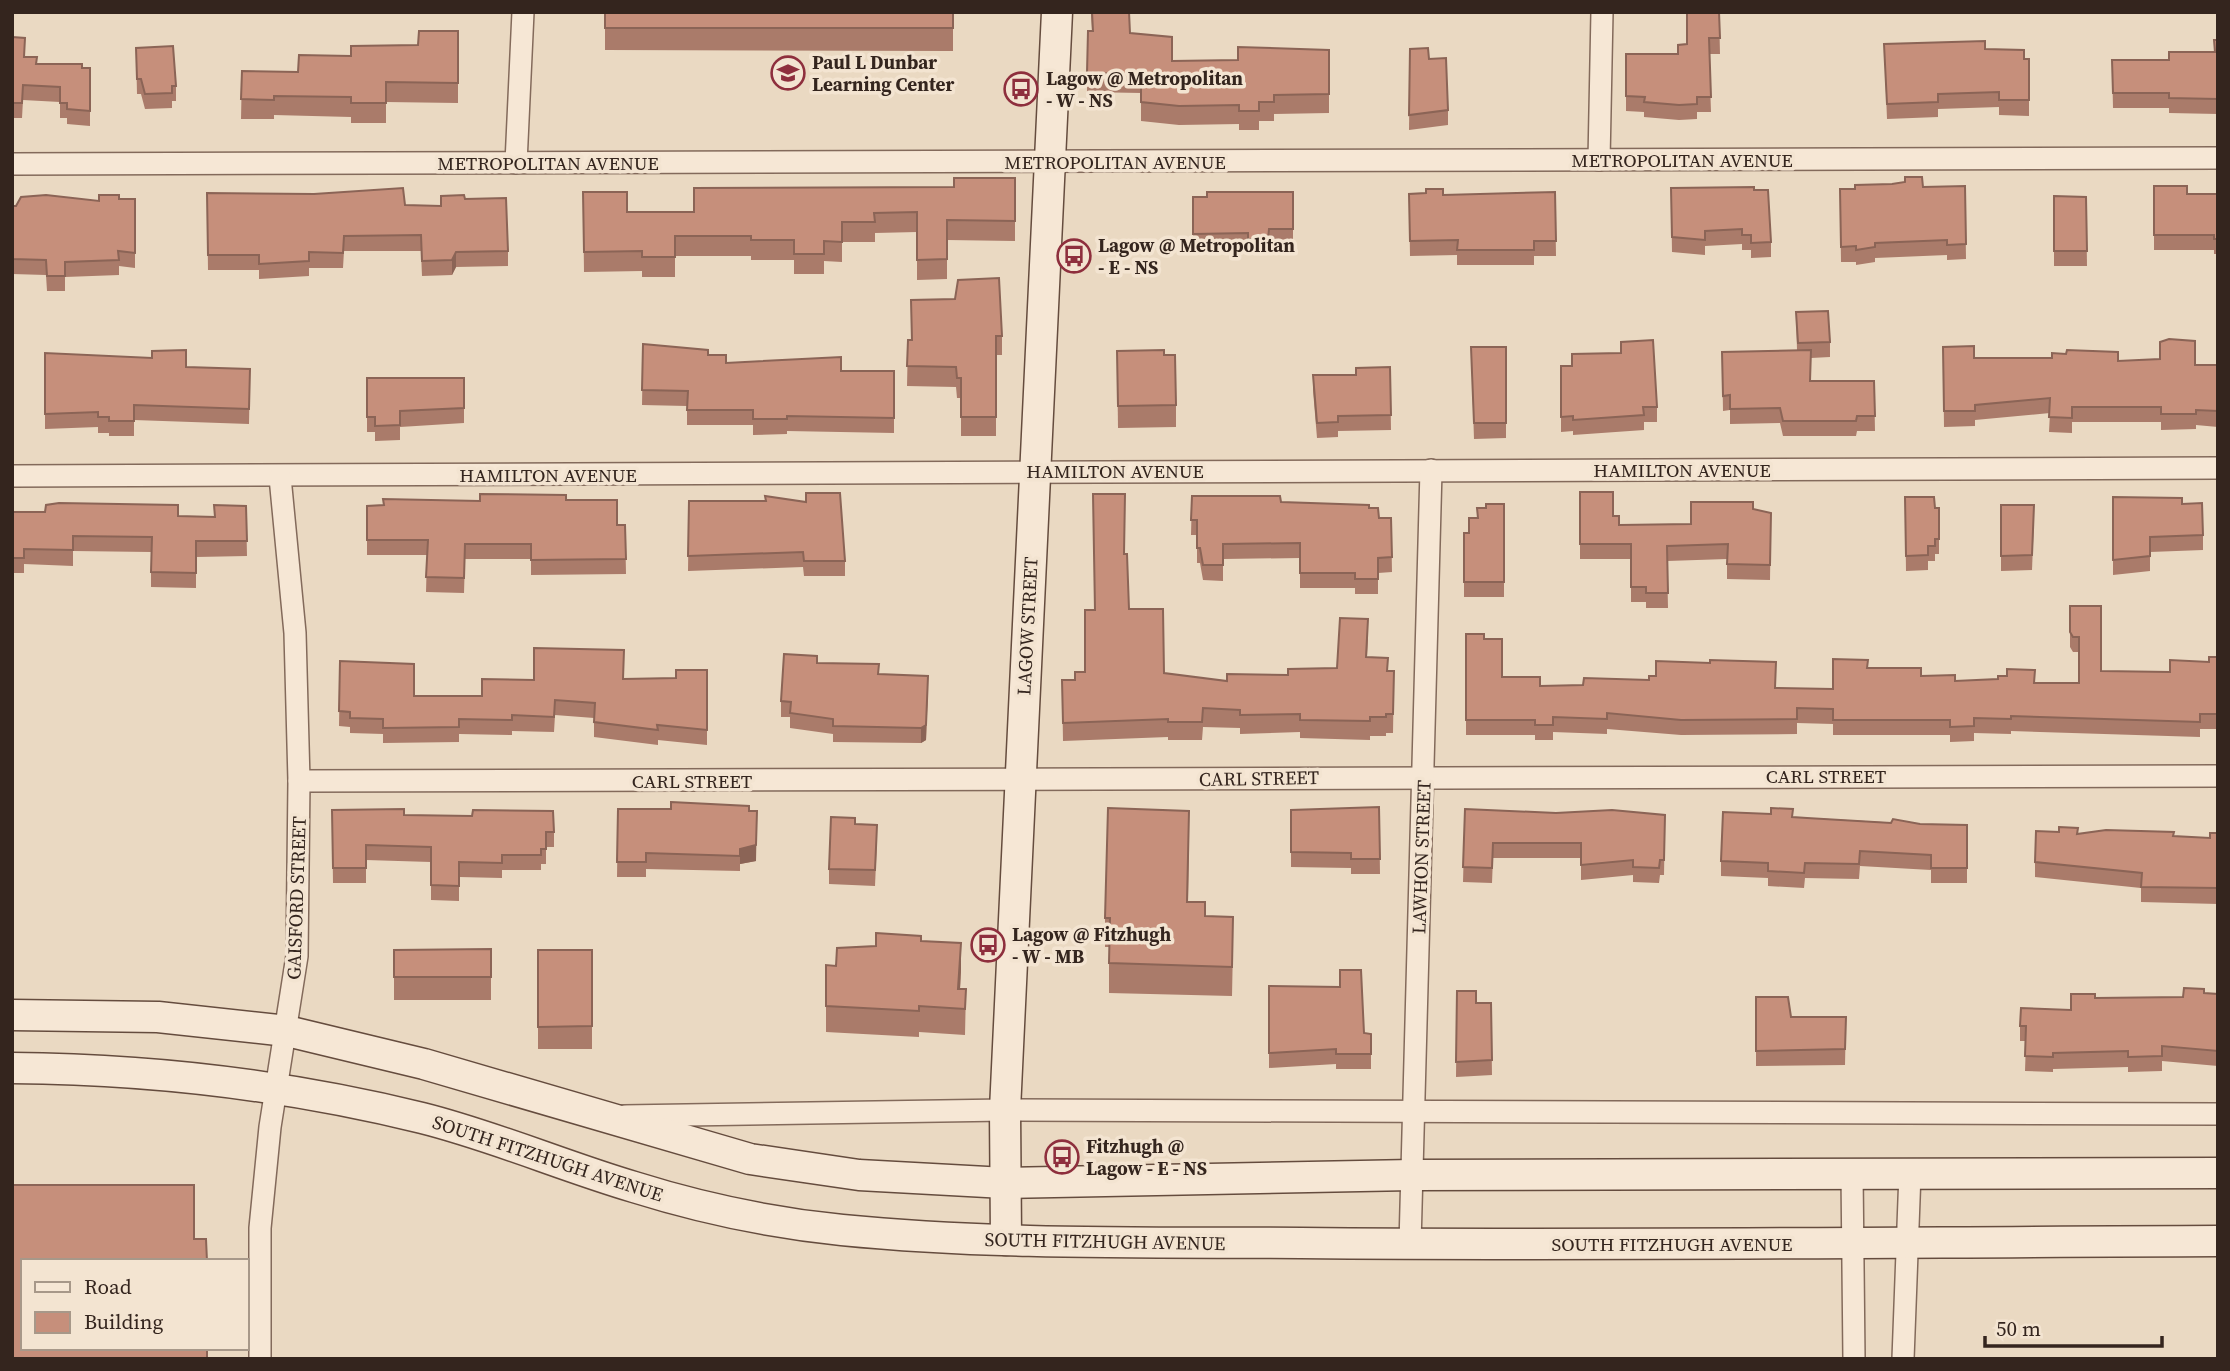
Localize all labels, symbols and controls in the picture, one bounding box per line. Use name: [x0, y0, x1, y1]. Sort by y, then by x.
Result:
place label: Paul L Dunbar Learning Center: [812, 49, 955, 97]
school or university icon: Paul L Dunbar Learning Center: [769, 54, 807, 92]
place label: Lagow @ Metropolitan - W - NS: [1046, 65, 1243, 113]
bus stop icon: Lagow @ Metropolitan - W - NS: [1002, 70, 1040, 108]
street label: METROPOLITAN AVENUE: [1571, 147, 1793, 173]
street label: METROPOLITAN AVENUE: [1004, 149, 1226, 175]
street label: METROPOLITAN AVENUE: [437, 150, 659, 176]
place label: Lagow @ Metropolitan - E - NS: [1098, 232, 1295, 280]
bus stop icon: Lagow @ Metropolitan - E - NS: [1055, 237, 1093, 275]
street label: HAMILTON AVENUE: [1593, 457, 1771, 483]
street label: HAMILTON AVENUE: [1026, 458, 1204, 484]
street label: HAMILTON AVENUE: [459, 462, 637, 488]
street label: LAGOW STREET: [1010, 555, 1044, 696]
street label: CARL STREET: [1766, 763, 1887, 789]
street label: CARL STREET: [1199, 764, 1320, 792]
street label: CARL STREET: [632, 768, 753, 794]
street label: LAWHON STREET: [1405, 779, 1437, 934]
street label: GAISFORD STREET: [280, 815, 312, 980]
place label: Lagow @ Fitzhugh - W - MB: [1012, 921, 1171, 969]
bus stop icon: Lagow @ Fitzhugh - W - MB: [969, 926, 1007, 964]
street label: SOUTH FITZHUGH AVENUE: [429, 1108, 667, 1208]
place label: Fitzhugh @ Lagow - E - NS: [1086, 1133, 1207, 1181]
bus stop icon: Fitzhugh @ Lagow - E - NS: [1043, 1138, 1081, 1176]
street label: SOUTH FITZHUGH AVENUE: [984, 1226, 1226, 1256]
street label: SOUTH FITZHUGH AVENUE: [1552, 1231, 1792, 1257]
legend: [21, 1259, 248, 1350]
text: Road: [84, 1272, 132, 1301]
scale bar: [1985, 1304, 2162, 1348]
text: Building: [84, 1307, 163, 1336]
text: 50 m: [1996, 1314, 2041, 1343]

